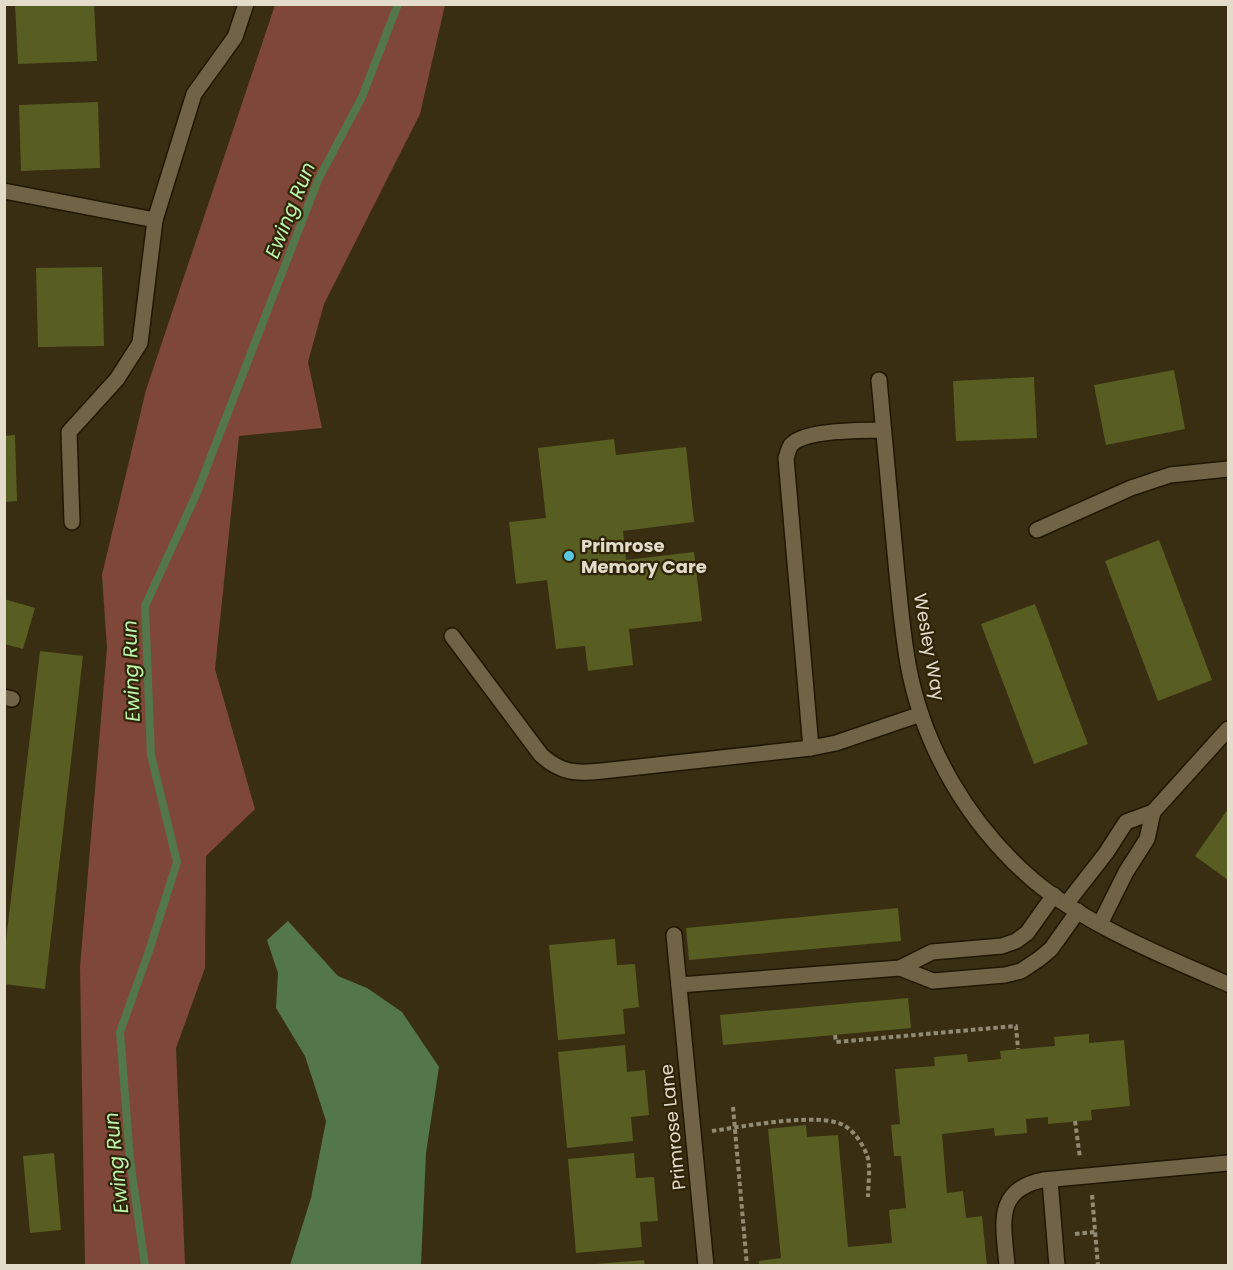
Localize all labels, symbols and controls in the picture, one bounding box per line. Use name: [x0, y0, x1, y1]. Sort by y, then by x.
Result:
water label: Ewing Run: [258, 158, 322, 262]
place label: Primrose Memory Care: [581, 533, 707, 579]
marker: Primrose Memory Care: [562, 549, 576, 563]
street label: Wesley Way: [908, 591, 951, 703]
water label: Ewing Run: [115, 620, 147, 722]
street label: Primrose Lane: [653, 1063, 692, 1191]
water label: Ewing Run: [97, 1111, 135, 1215]

